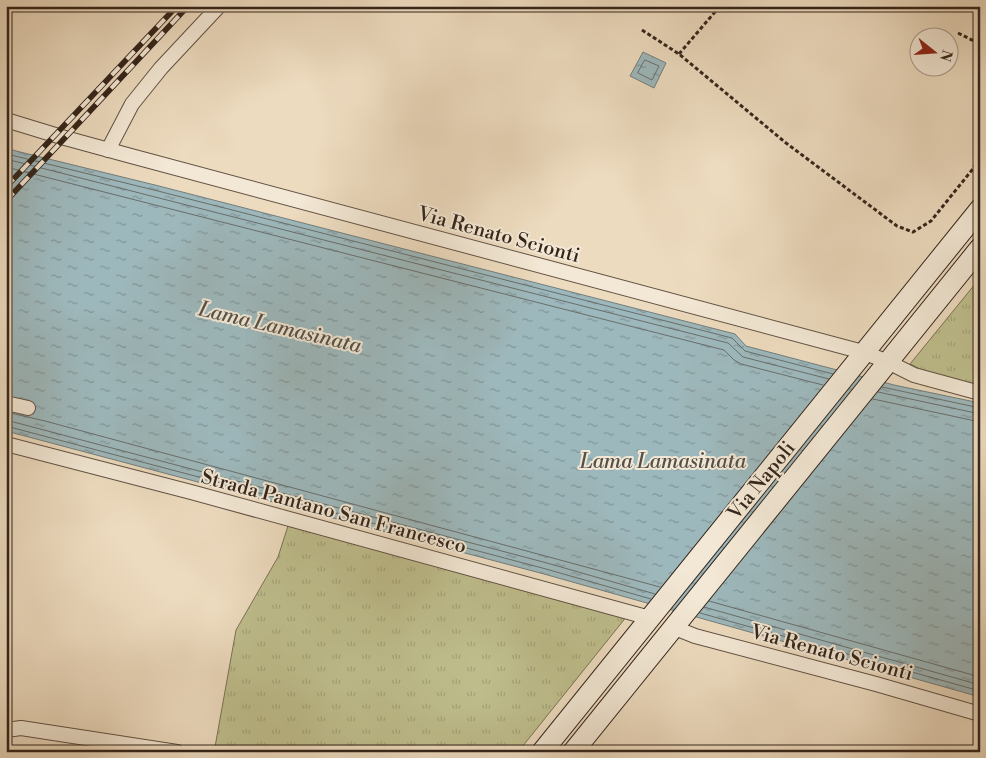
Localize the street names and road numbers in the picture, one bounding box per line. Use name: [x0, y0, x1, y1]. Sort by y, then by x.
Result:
street label: Via Renato Scionti: [414, 202, 583, 269]
street label: Via Napoli: [722, 436, 802, 526]
street label: Strada Pantano San Francesco: [198, 465, 469, 560]
street label: Via Renato Scionti: [747, 620, 916, 687]

